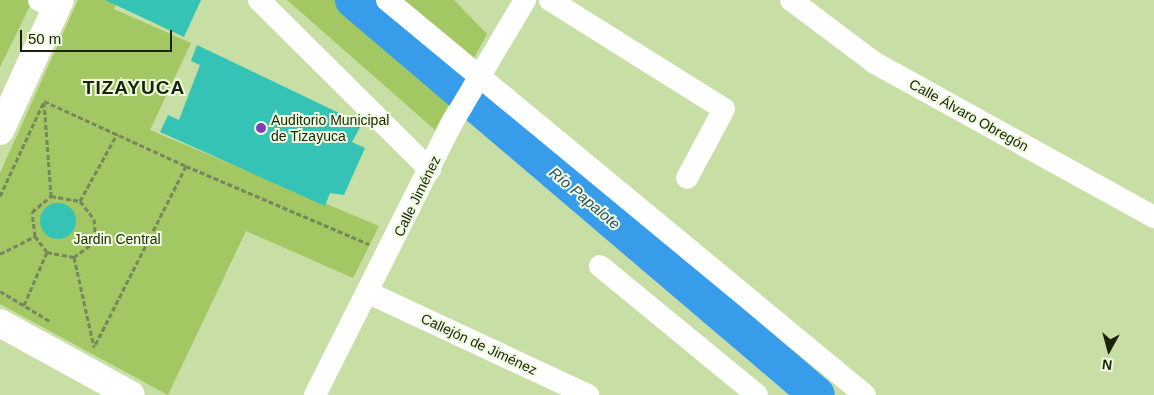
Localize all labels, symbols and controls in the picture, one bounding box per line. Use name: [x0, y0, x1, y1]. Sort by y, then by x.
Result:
scale bar: [22, 20, 175, 52]
text: 50 m: [28, 30, 61, 47]
street label: Calle Álvaro Obregón: [906, 75, 1032, 155]
district label: TIZAYUCA: [82, 77, 186, 99]
place label: Auditorio Municipal de Tizayuca: [271, 112, 389, 144]
marker: Auditorio Municipal de Tizayuca: [255, 122, 267, 134]
street label: Calle Jiménez: [390, 153, 444, 239]
water label: Río Papalote: [546, 163, 624, 233]
park label: Jardin Central: [73, 231, 161, 247]
street label: Callejón de Jiménez: [418, 310, 540, 378]
north arrow: [1084, 325, 1134, 375]
text: N: [1101, 356, 1113, 373]

